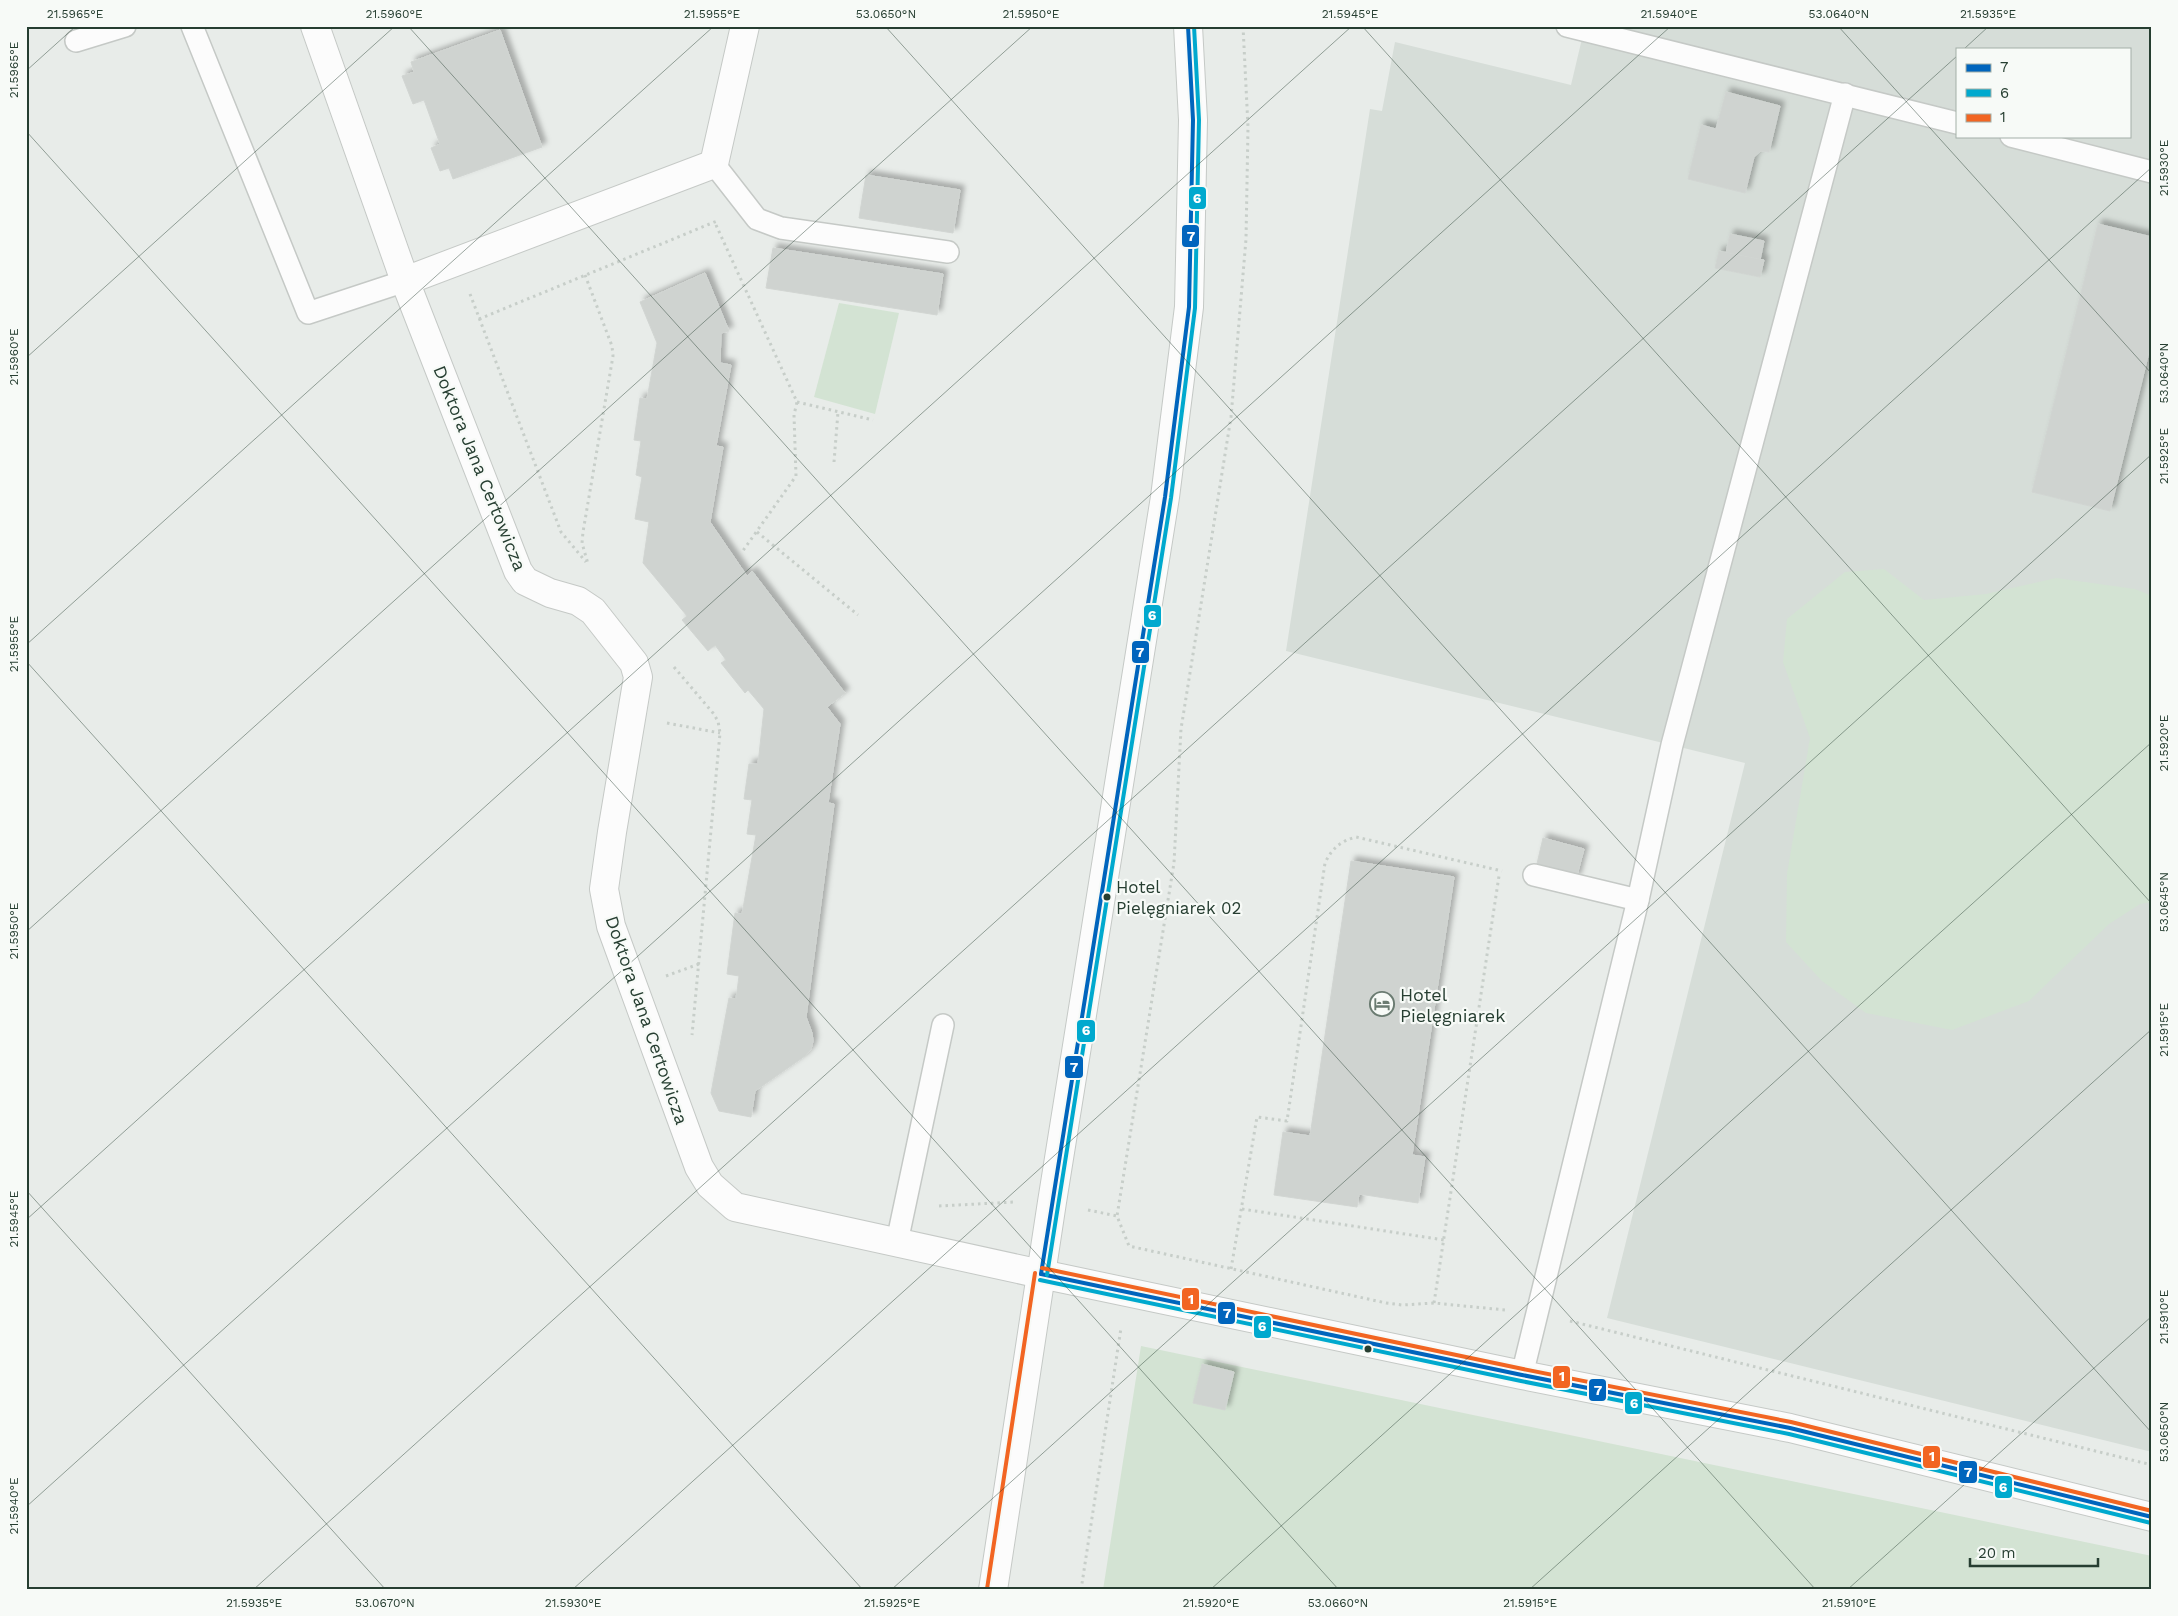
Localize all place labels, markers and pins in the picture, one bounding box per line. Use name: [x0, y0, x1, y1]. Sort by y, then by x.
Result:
place label: Hotel Pielęgniarek 02: [1116, 877, 1241, 918]
marker: Hotel Pielęgniarek 02: [1102, 892, 1112, 902]
place label: Hotel Pielęgniarek: [1400, 984, 1505, 1026]
hotel icon: Hotel Pielęgniarek: [1369, 991, 1395, 1017]
unlabelled marker: [1363, 1344, 1373, 1354]

